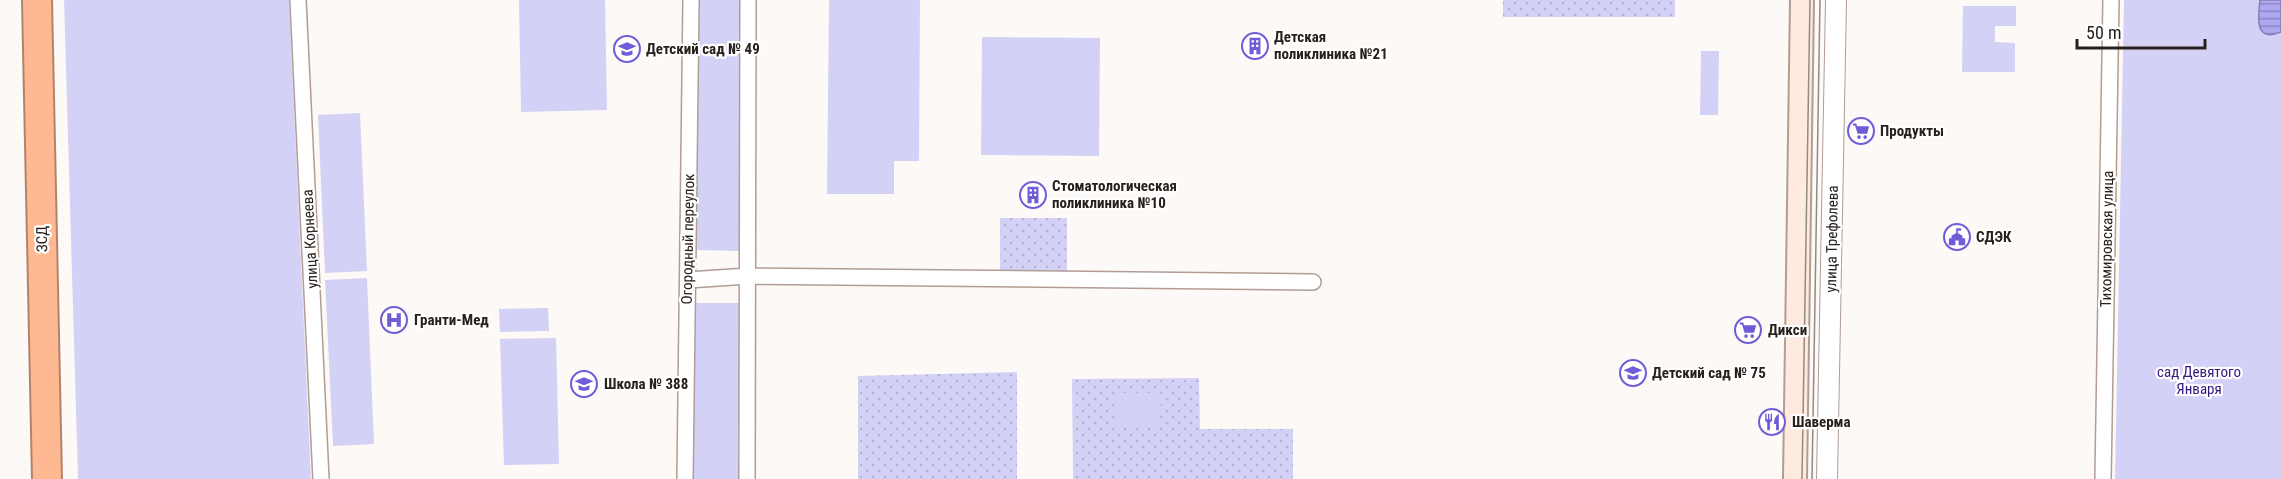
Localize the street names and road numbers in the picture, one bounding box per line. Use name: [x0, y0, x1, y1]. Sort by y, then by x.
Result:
street label: Тихомировская улица: [2097, 170, 2117, 308]
street label: Огородный переулок: [678, 174, 698, 304]
street label: улица Трефолева: [1822, 185, 1842, 293]
street label: улица Корнеева: [298, 189, 322, 289]
street label: ЗСД: [33, 226, 51, 252]

